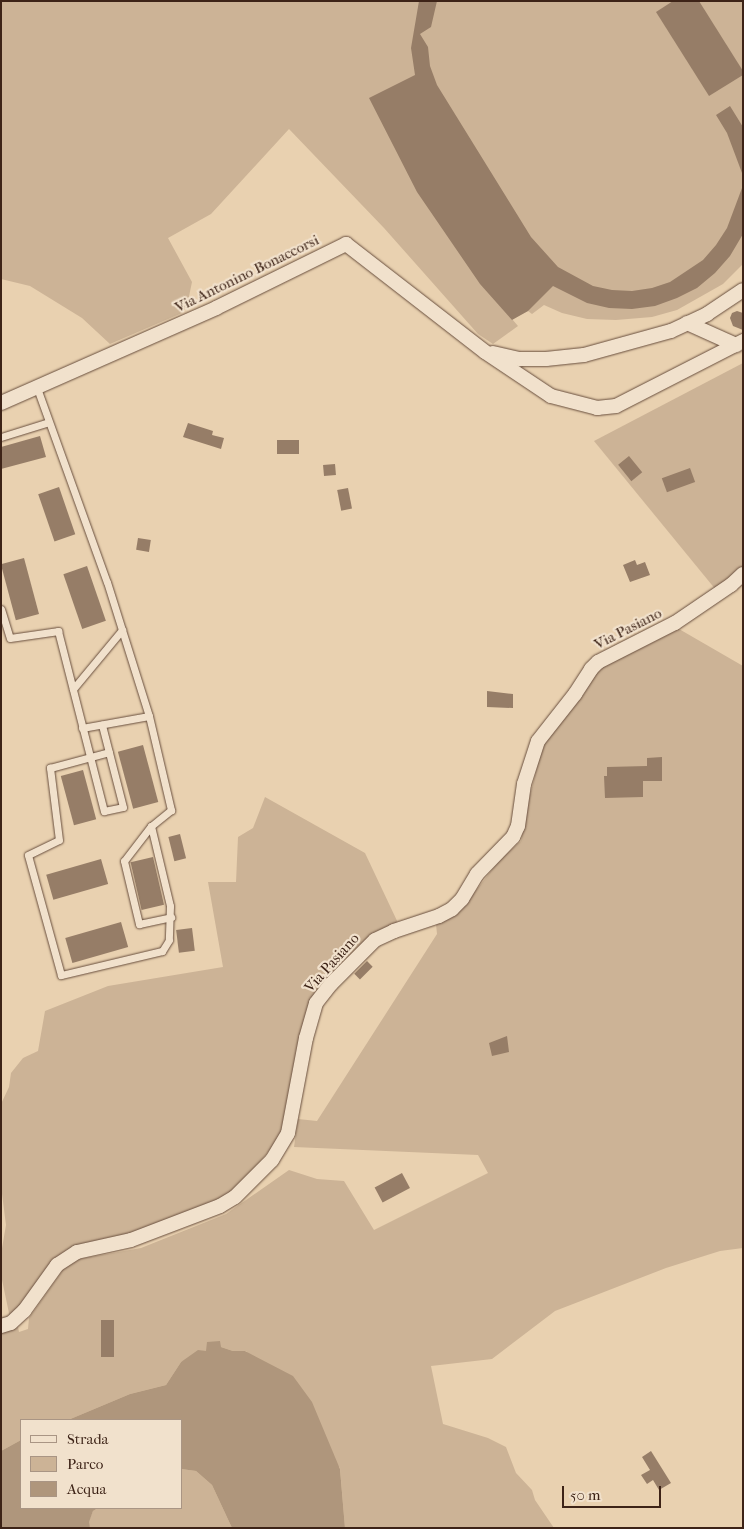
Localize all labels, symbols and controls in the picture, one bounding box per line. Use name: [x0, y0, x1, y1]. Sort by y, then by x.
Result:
street label: Via Antonino Bonaccorsi: [172, 231, 322, 317]
street label: Via Pasiano: [591, 604, 665, 654]
street label: Via Pasiano: [301, 930, 363, 996]
legend: [20, 1419, 182, 1509]
text: Strada: [67, 1430, 109, 1448]
text: Parco: [67, 1455, 103, 1473]
scale bar: [564, 1476, 663, 1508]
text: Acqua: [67, 1480, 107, 1498]
text: 50 m: [570, 1486, 600, 1504]

